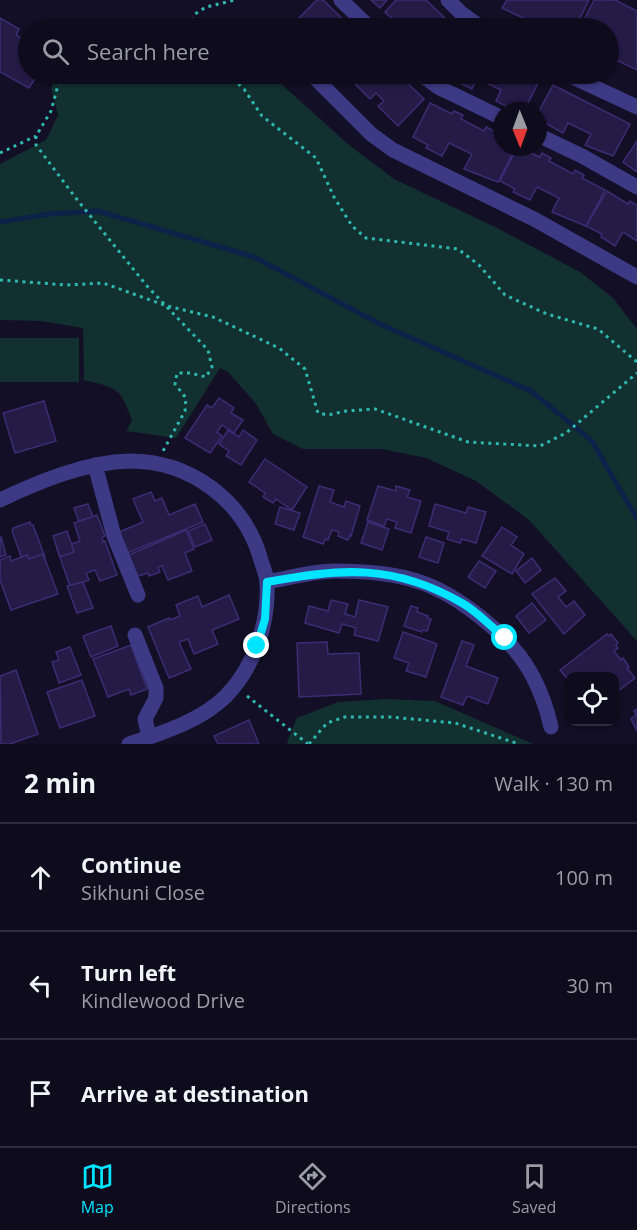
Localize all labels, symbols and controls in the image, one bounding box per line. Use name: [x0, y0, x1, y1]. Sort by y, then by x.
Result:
search box: [18, 18, 619, 84]
icon: search: [39, 35, 72, 68]
text: Search here: [87, 36, 210, 66]
north arrow: [493, 102, 547, 156]
route start: [491, 624, 517, 650]
route end: [243, 632, 269, 658]
map controls: [565, 672, 619, 726]
button: locate: [565, 672, 619, 726]
text: 2 min: [24, 765, 96, 801]
text: Walk · 130 m: [494, 770, 613, 797]
text: Continue: [81, 849, 181, 879]
icon: ahead: [24, 861, 57, 894]
text: 100 m: [555, 864, 613, 891]
text: Sikhuni Close: [81, 879, 205, 906]
text: Turn left: [81, 957, 176, 987]
icon: left: [24, 969, 57, 1002]
text: 30 m: [566, 972, 613, 999]
text: Kindlewood Drive: [81, 987, 245, 1014]
icon: arrive: [24, 1077, 57, 1110]
text: Arrive at destination: [81, 1078, 309, 1108]
tab: Map: [81, 1160, 114, 1218]
tab: Directions: [275, 1160, 351, 1218]
tab: Saved: [512, 1160, 556, 1218]

